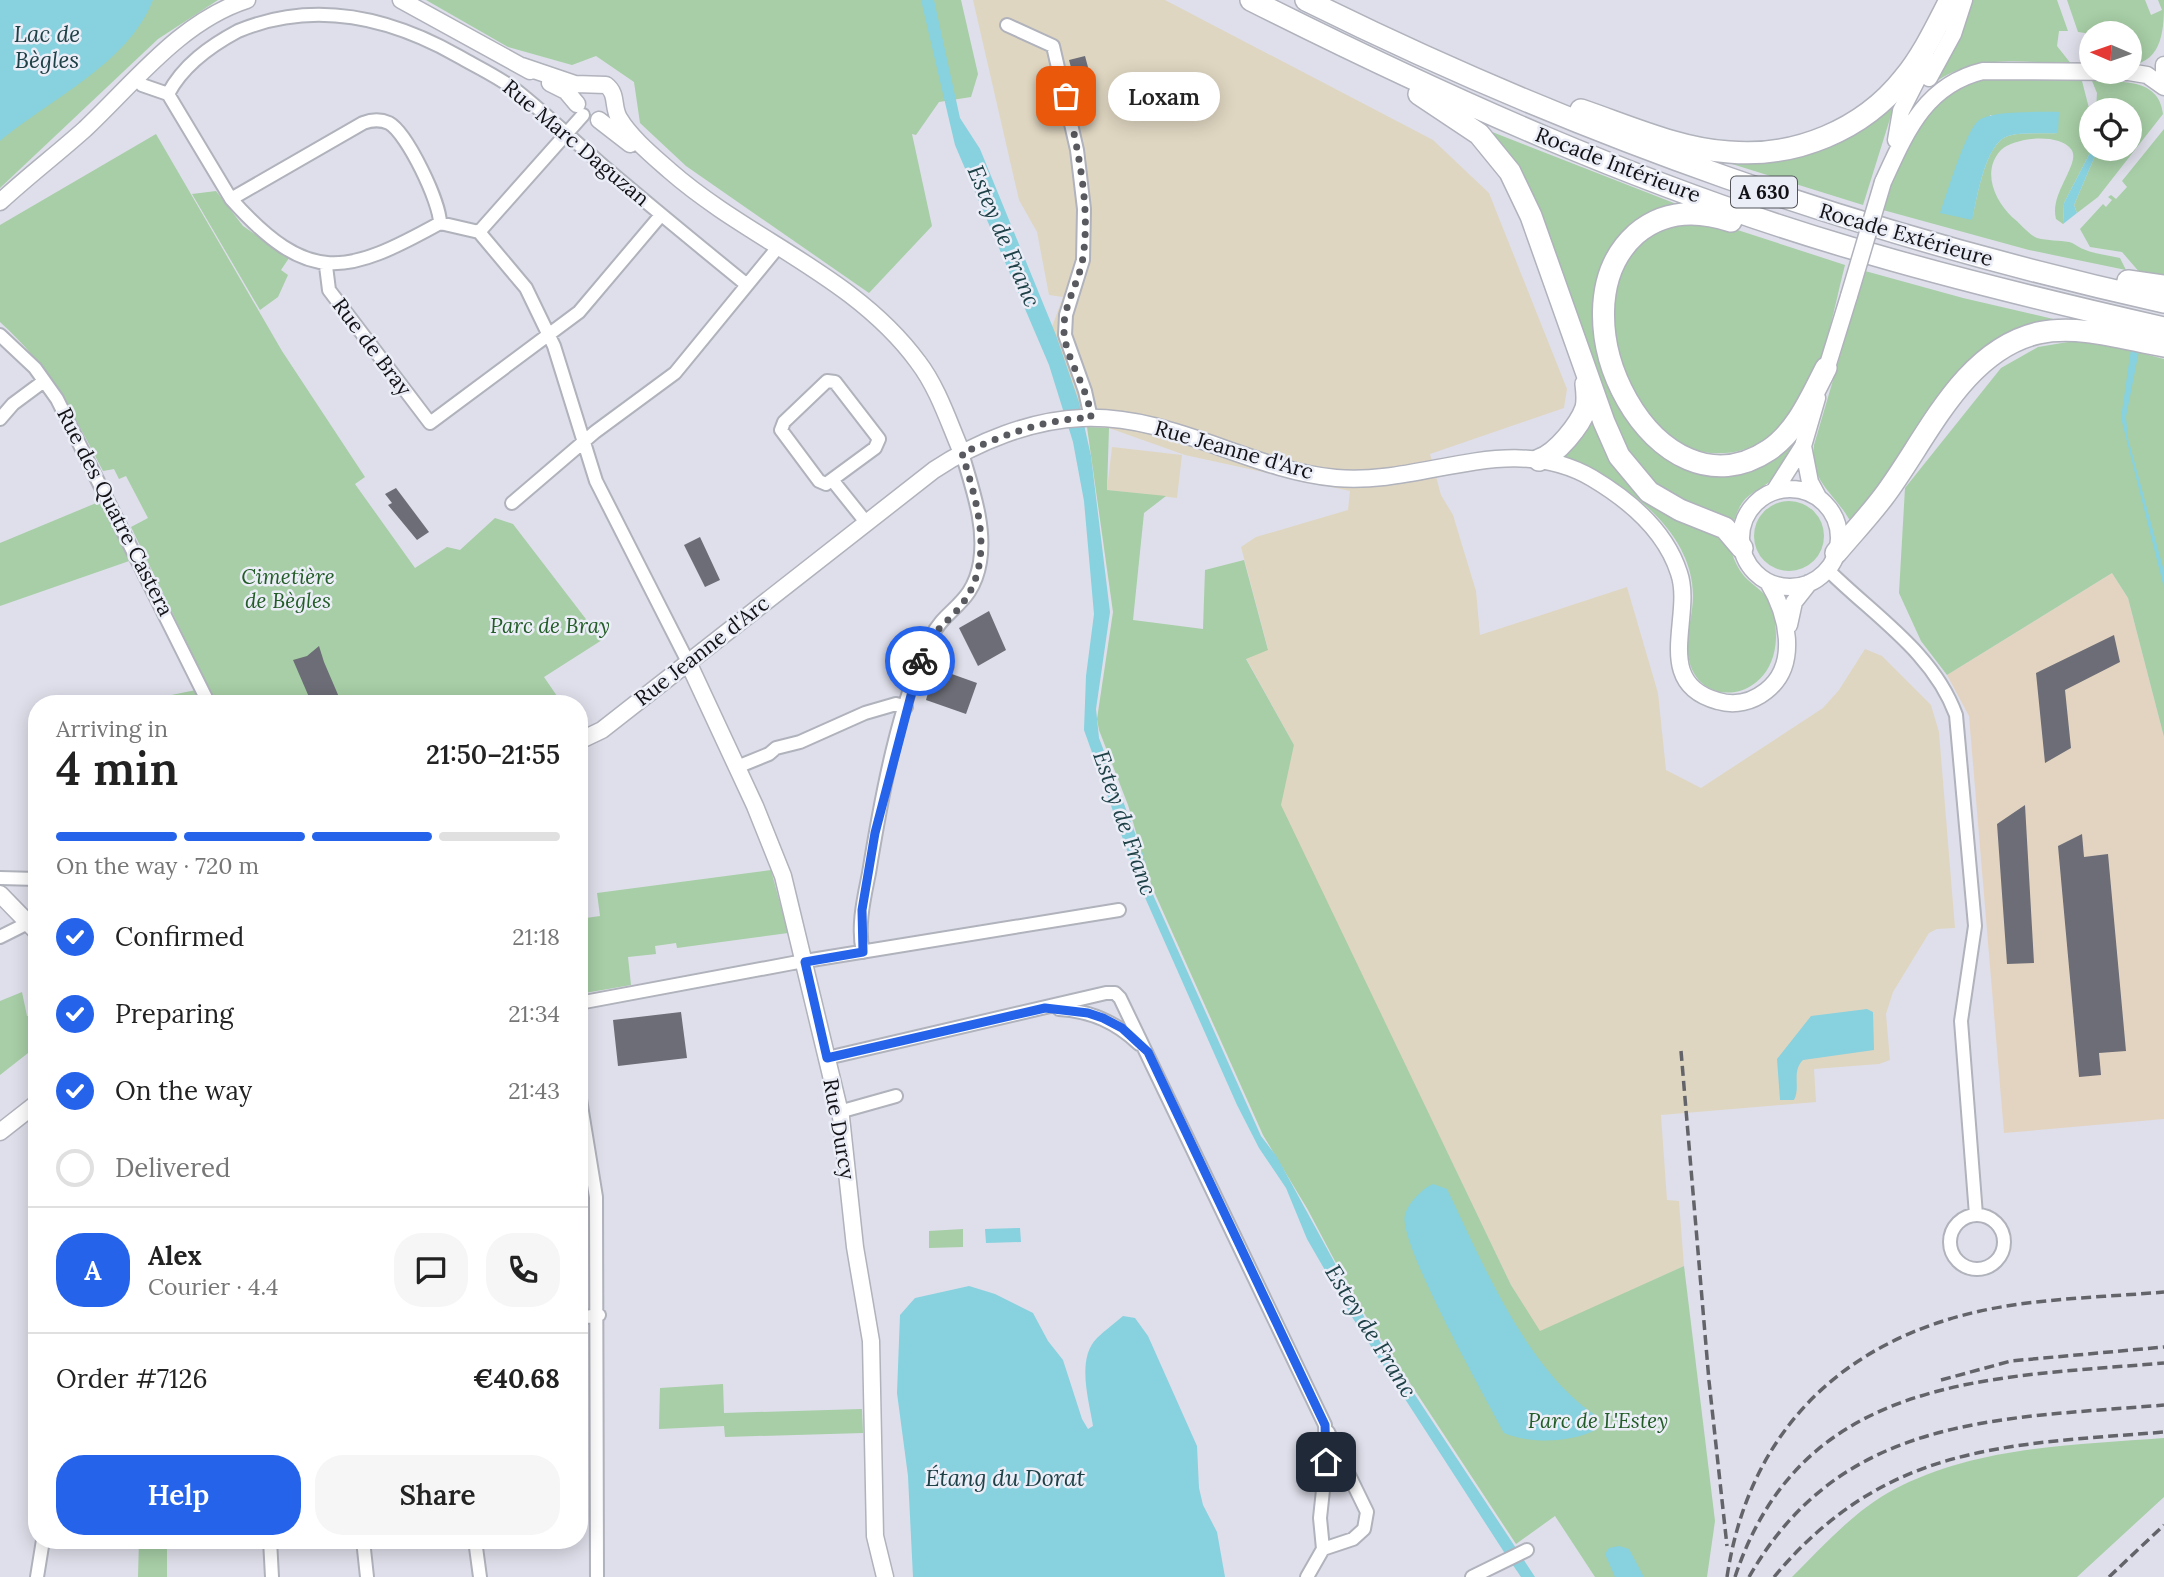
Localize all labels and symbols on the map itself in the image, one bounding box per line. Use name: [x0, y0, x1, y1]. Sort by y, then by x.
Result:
water label: Lac de Bègles: [14, 19, 80, 74]
north arrow: [2079, 21, 2142, 84]
pin: [1036, 66, 1096, 126]
callout: Loxam: [1108, 72, 1220, 120]
street label: Rue Marc Daguzan: [497, 73, 655, 212]
street label: Rocade Intérieure: [1532, 121, 1705, 208]
water label: Estey de Franc: [962, 161, 1047, 311]
road number: A 630: [1731, 176, 1797, 208]
street label: Rocade Extérieure: [1816, 197, 1996, 272]
street label: Rue de Bray: [327, 292, 418, 401]
street label: Rue des Quatre Castera: [51, 403, 180, 621]
street label: Rue Jeanne d'Arc: [1152, 414, 1317, 485]
park label: Cimetière de Bègles: [241, 563, 335, 614]
street label: Rue Jeanne d'Arc: [629, 590, 775, 712]
park label: Parc de Bray: [490, 612, 610, 639]
courier: [885, 626, 955, 696]
water label: Estey de Franc: [1087, 747, 1164, 899]
street label: Rue Durcy: [817, 1076, 862, 1181]
water label: Estey de Franc: [1319, 1259, 1424, 1403]
park label: Parc de L'Estey: [1528, 1407, 1668, 1434]
pin: [1296, 1432, 1356, 1492]
water label: Étang du Dorat: [925, 1463, 1085, 1492]

